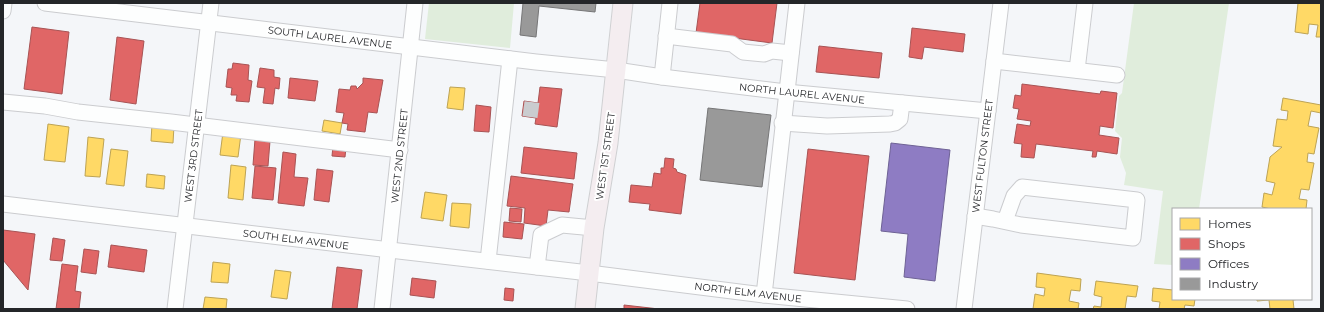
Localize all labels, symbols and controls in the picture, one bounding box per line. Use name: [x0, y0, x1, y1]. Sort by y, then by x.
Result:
street label: SOUTH LAUREL AVENUE: [267, 23, 393, 52]
street label: NORTH LAUREL AVENUE: [738, 80, 866, 107]
street label: WEST FULTON STREET: [969, 98, 996, 214]
street label: WEST 3RD STREET: [181, 108, 206, 203]
street label: WEST 2ND STREET: [388, 108, 411, 204]
street label: WEST 1ST STREET: [593, 111, 618, 201]
legend: [1172, 208, 1312, 300]
text: Homes: [1208, 216, 1251, 231]
street label: SOUTH ELM AVENUE: [242, 227, 350, 252]
text: Shops: [1208, 236, 1245, 251]
text: Offices: [1208, 256, 1249, 271]
text: Industry: [1208, 276, 1258, 291]
street label: NORTH ELM AVENUE: [694, 279, 803, 306]

